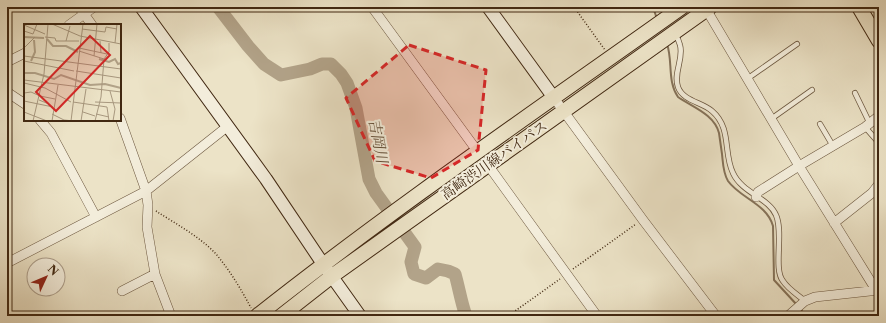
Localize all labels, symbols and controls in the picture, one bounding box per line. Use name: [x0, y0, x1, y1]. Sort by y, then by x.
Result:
inset map: [24, 24, 121, 121]
water label: 吉岡川: [365, 117, 392, 167]
street label: 高崎渋川線バイパス: [437, 117, 551, 203]
north arrow: [26, 257, 66, 297]
text: N: [45, 262, 62, 279]

